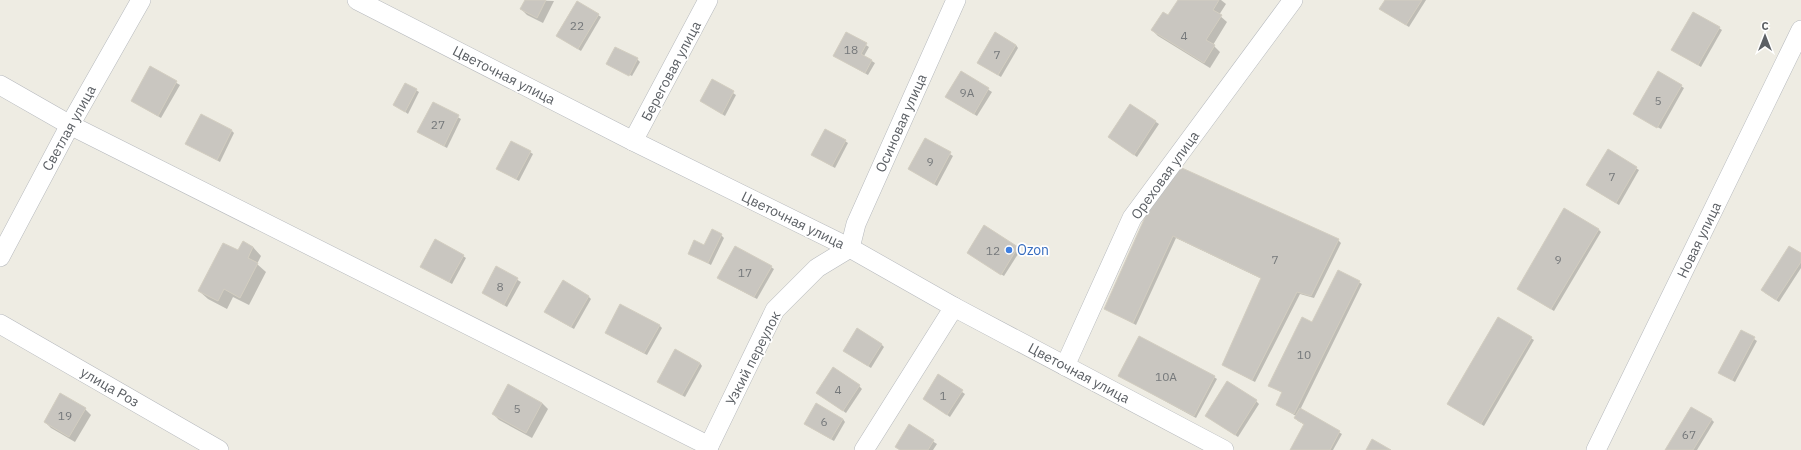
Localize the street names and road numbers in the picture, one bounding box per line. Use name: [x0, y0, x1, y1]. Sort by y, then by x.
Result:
street label: Береговая улица: [637, 17, 705, 124]
street label: Цветочная улица: [450, 41, 559, 109]
street label: Осиновая улица: [871, 70, 931, 175]
street label: Светлая улица: [38, 82, 100, 174]
street label: Ореховая улица: [1127, 127, 1203, 223]
street label: Цветочная улица: [738, 187, 848, 253]
street label: Новая улица: [1673, 198, 1725, 281]
street label: Узкий переулок: [721, 307, 785, 408]
street label: Цветочная улица: [1025, 339, 1133, 408]
street label: улица Роз: [77, 363, 143, 411]

